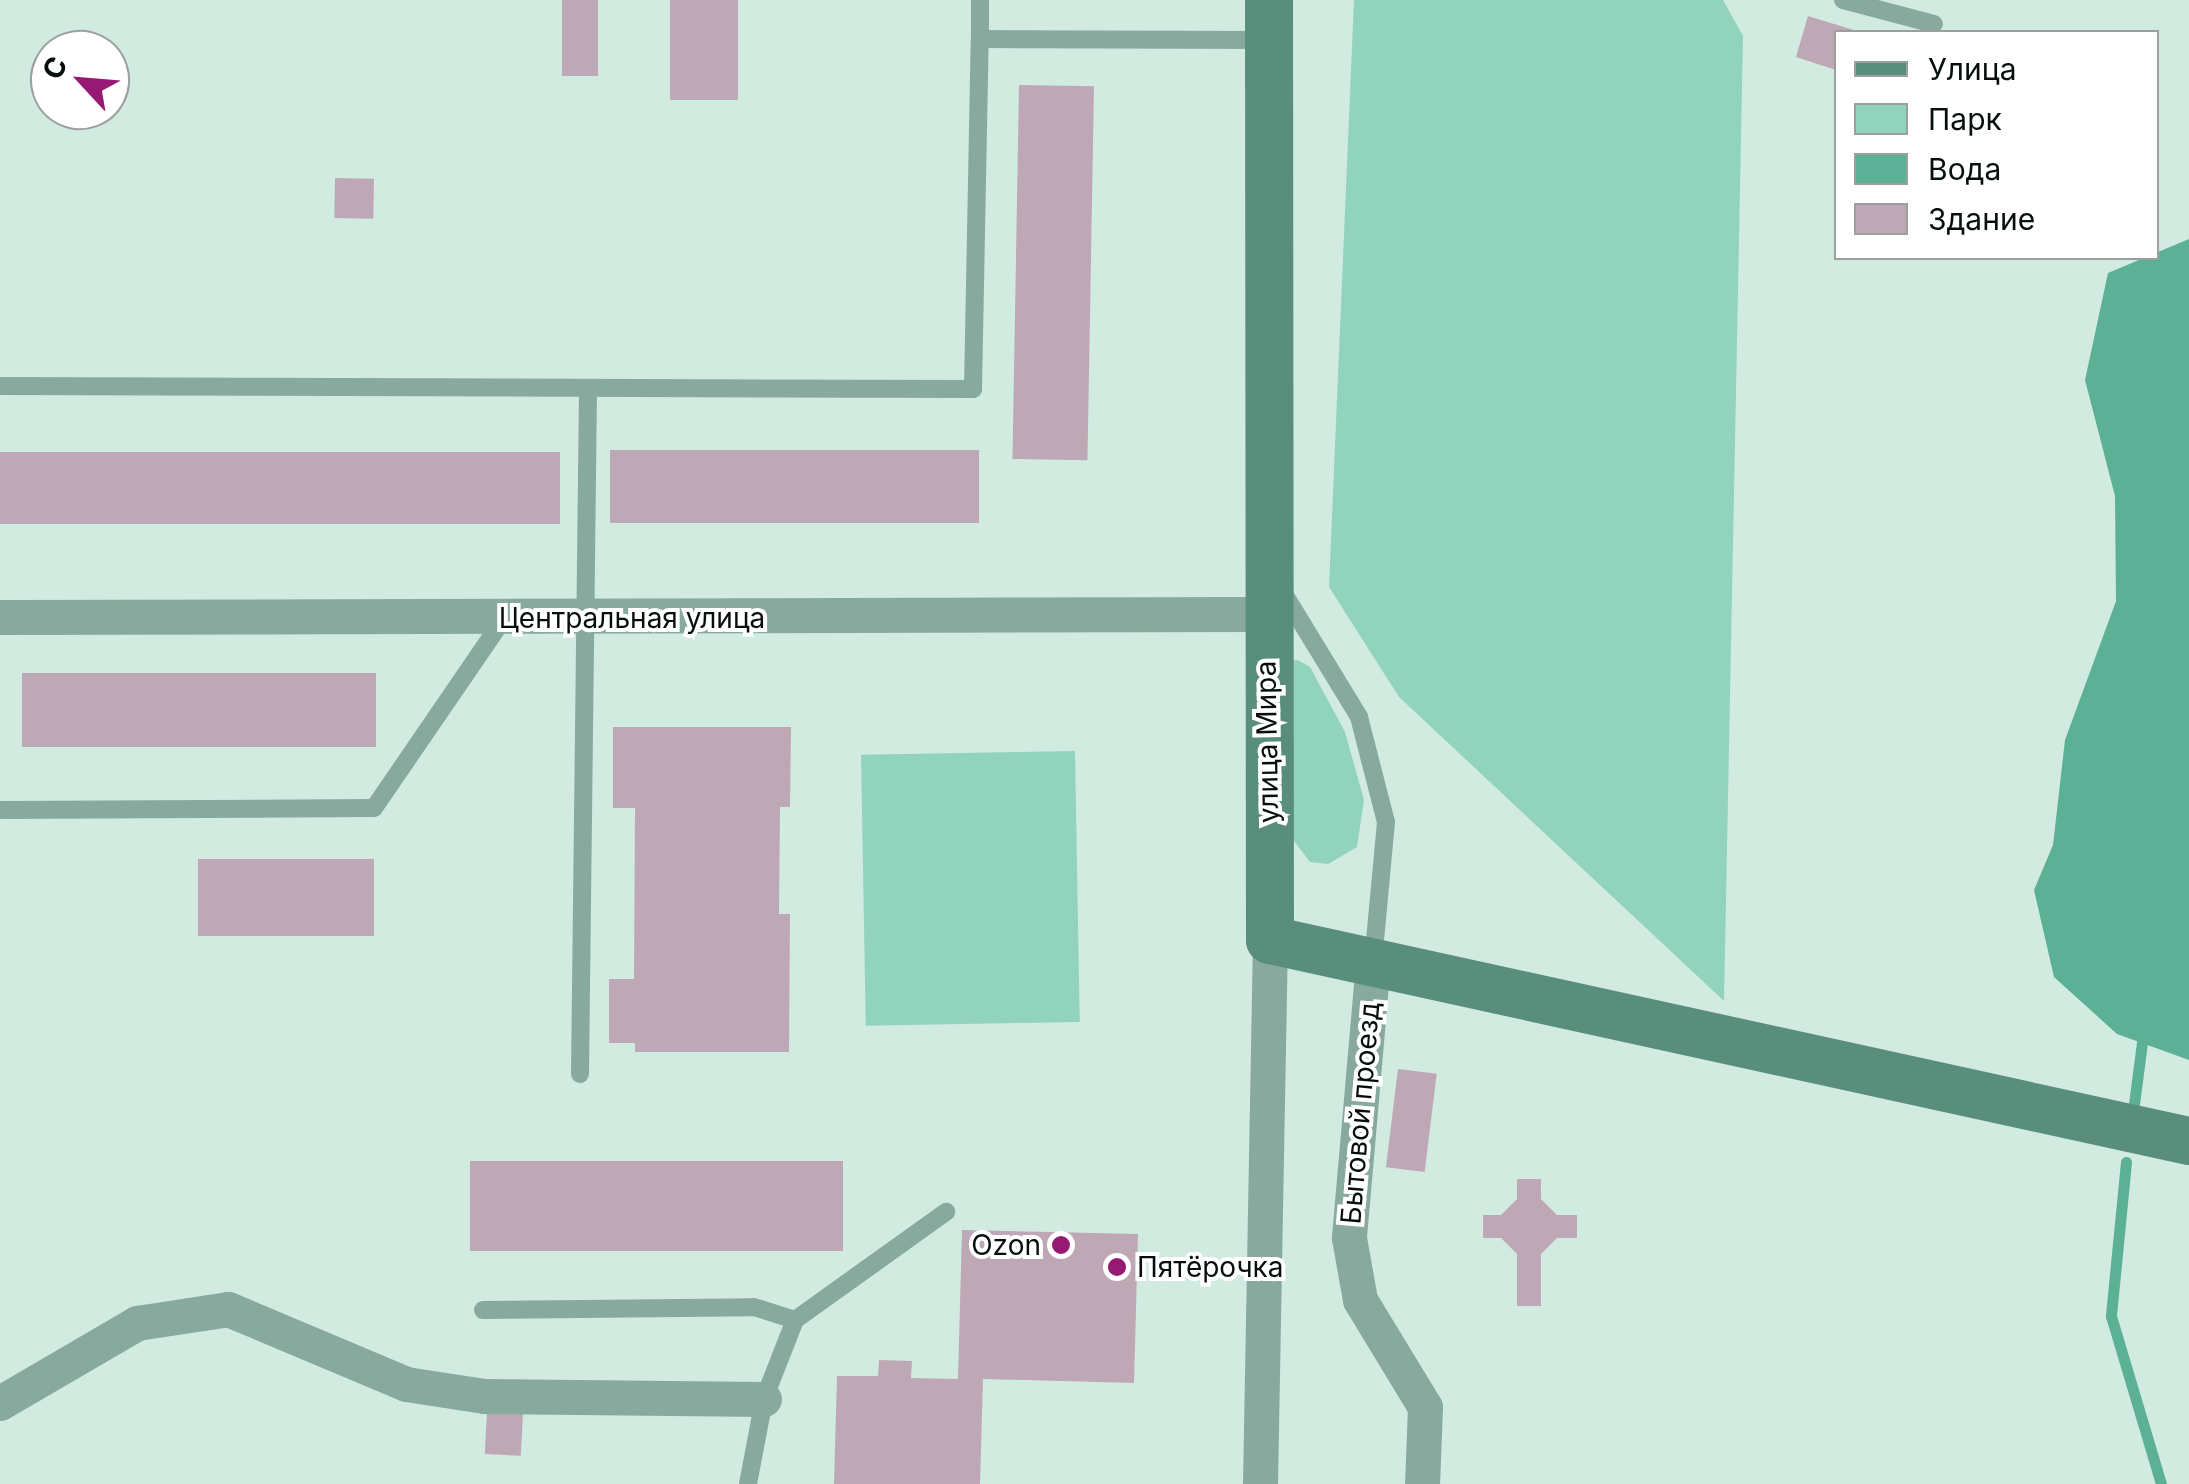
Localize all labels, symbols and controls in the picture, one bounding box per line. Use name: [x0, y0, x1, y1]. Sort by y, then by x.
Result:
north arrow: [30, 30, 130, 130]
legend: [1834, 30, 2159, 260]
text: С: [35, 51, 75, 84]
text: Улица: [1928, 51, 2017, 87]
text: Парк: [1928, 101, 2002, 137]
text: Вода: [1928, 151, 2001, 187]
text: Здание: [1928, 201, 2035, 237]
street label: Центральная улица: [499, 601, 765, 635]
street label: улица Мира: [1249, 661, 1285, 823]
street label: Бытовой проезд: [1334, 1000, 1386, 1226]
place label: Ozon: [971, 1228, 1041, 1262]
marker: Ozon: [1050, 1234, 1072, 1256]
place label: Пятёрочка: [1137, 1250, 1284, 1284]
marker: Пятёрочка: [1106, 1256, 1128, 1278]

